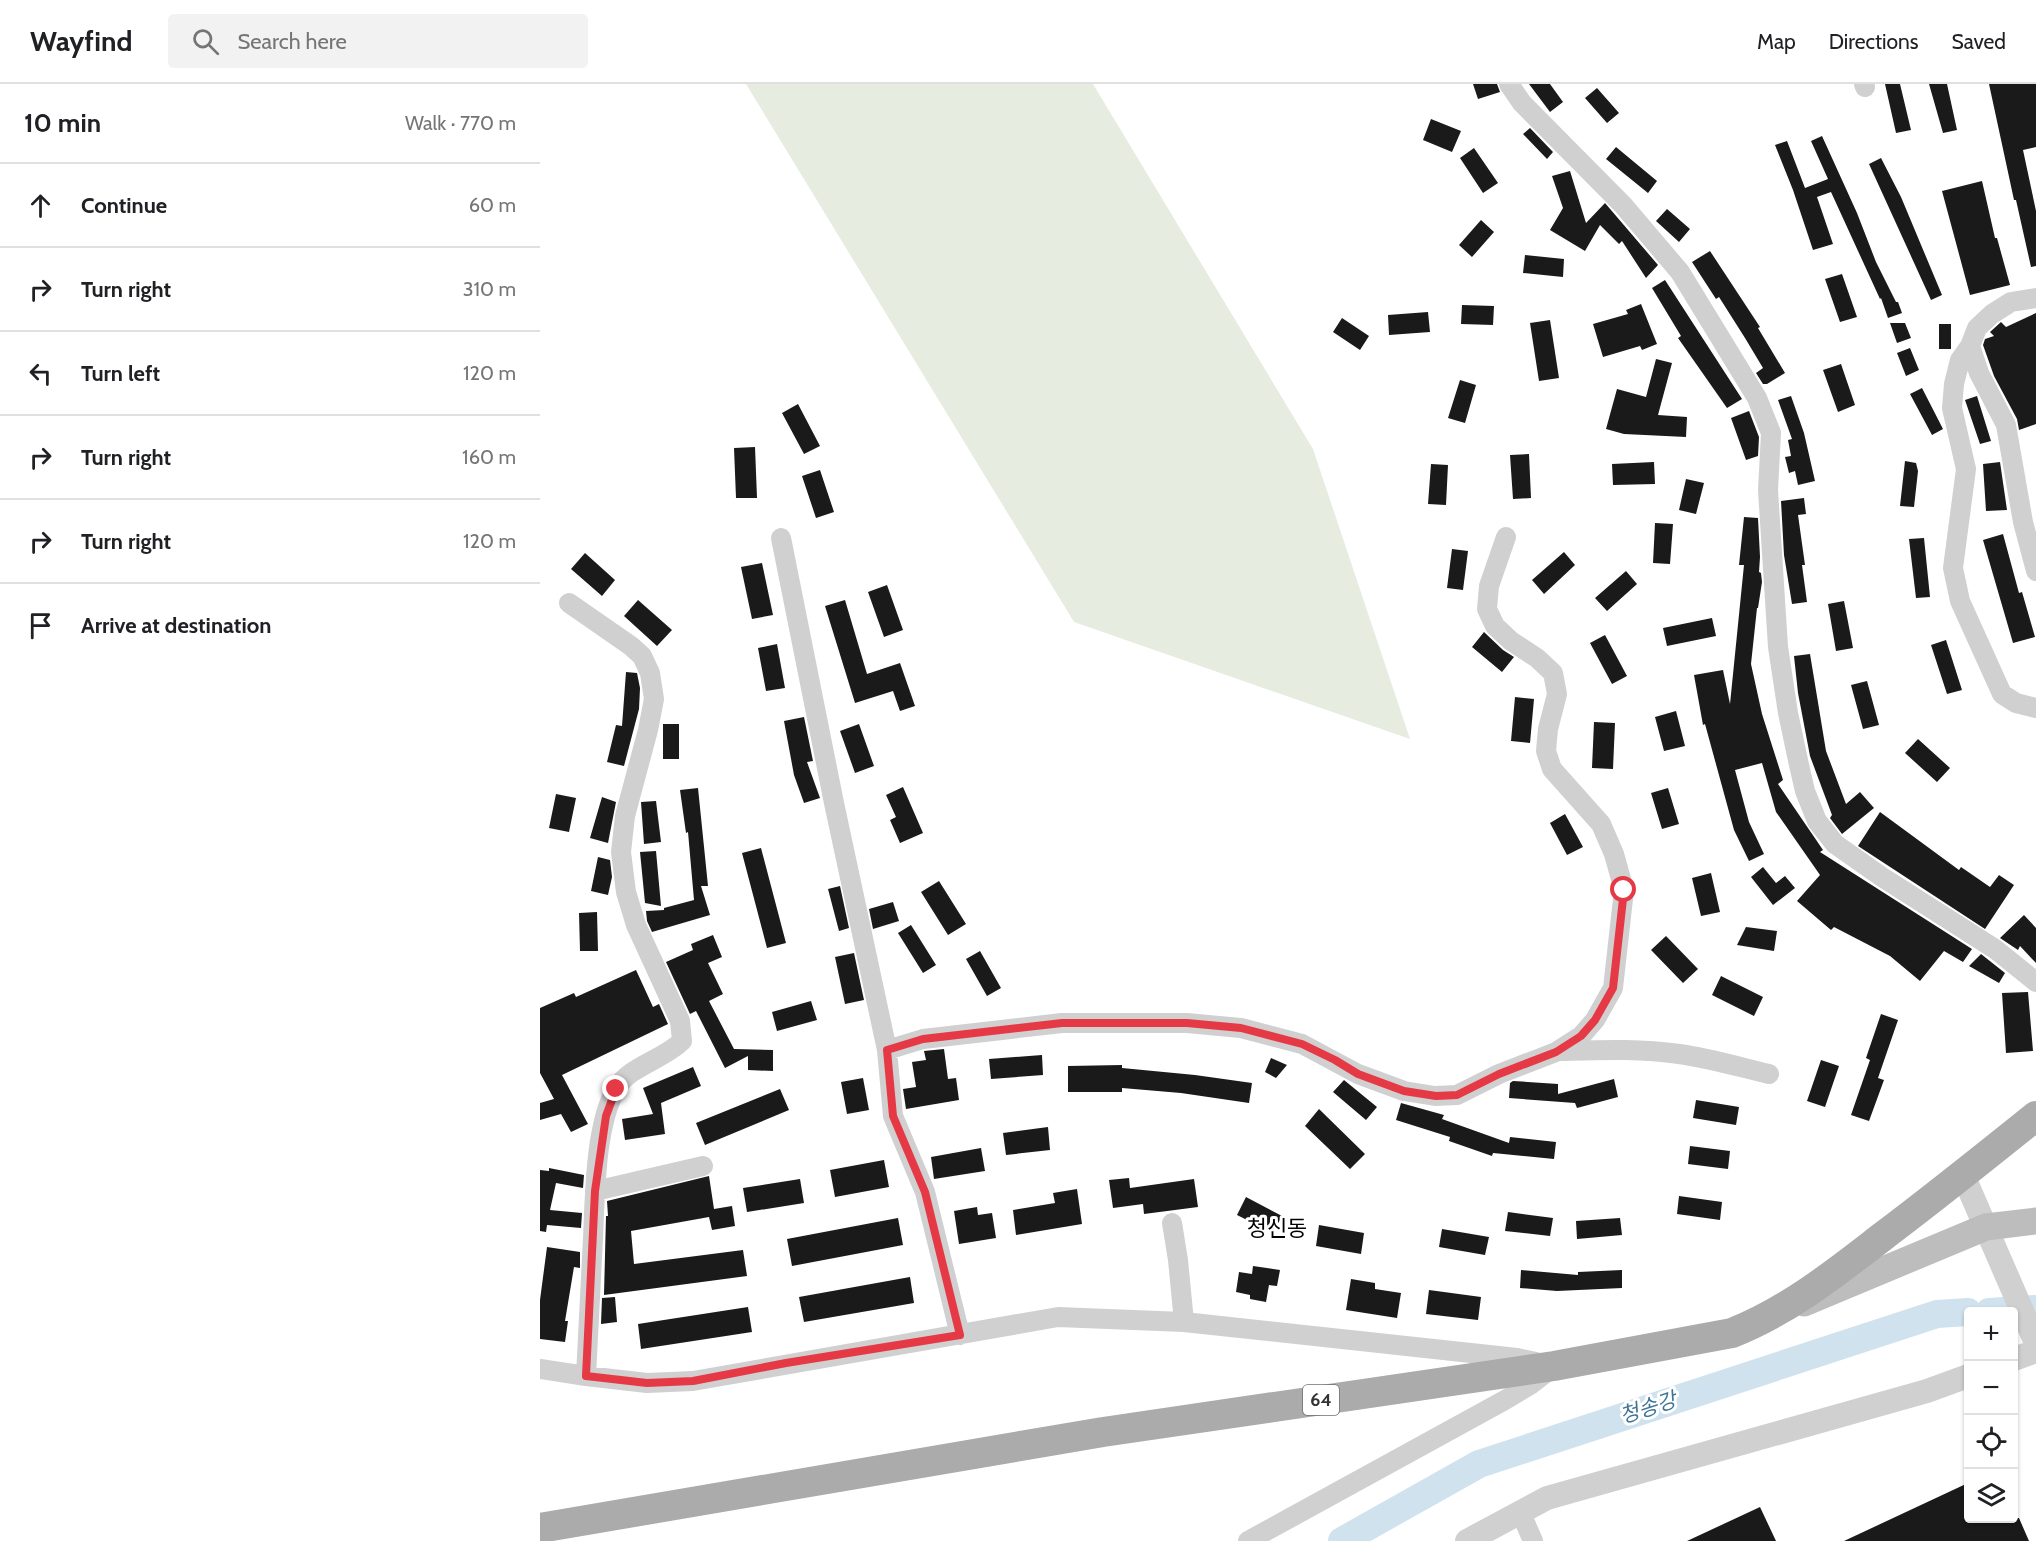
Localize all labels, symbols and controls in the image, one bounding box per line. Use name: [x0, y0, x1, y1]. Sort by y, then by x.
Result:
search box: [168, 14, 588, 68]
text: Wayfind: [30, 24, 132, 58]
icon: search: [189, 25, 222, 58]
text: Search here: [237, 28, 347, 55]
text: Map: [1757, 29, 1796, 54]
text: Directions: [1829, 29, 1918, 54]
text: Saved: [1951, 29, 2006, 54]
text: 10 min: [24, 107, 101, 139]
text: Walk · 770 m: [405, 111, 516, 135]
icon: ahead: [24, 189, 57, 222]
text: Continue: [81, 192, 167, 219]
text: 60 m: [469, 193, 516, 217]
icon: right: [24, 273, 57, 306]
text: Turn right: [81, 276, 171, 303]
text: 310 m: [463, 277, 516, 301]
icon: left: [24, 357, 57, 390]
text: Turn left: [81, 360, 160, 387]
text: 120 m: [463, 361, 516, 385]
icon: right: [24, 441, 57, 474]
text: Turn right: [81, 444, 171, 471]
text: 160 m: [462, 445, 516, 469]
icon: right: [24, 525, 57, 558]
text: Turn right: [81, 528, 171, 555]
text: 120 m: [463, 529, 516, 553]
icon: arrive: [24, 609, 57, 642]
text: Arrive at destination: [81, 612, 271, 639]
route start: [1610, 876, 1636, 902]
route end: [602, 1075, 628, 1101]
district label: 청신동: [1247, 1215, 1307, 1242]
map controls: [1964, 1307, 2018, 1523]
button: +: [1964, 1307, 2018, 1361]
button: −: [1964, 1361, 2018, 1415]
road number: 64: [1303, 1385, 1339, 1415]
water label: 청송강: [1616, 1386, 1682, 1428]
button: locate: [1964, 1415, 2018, 1469]
button: layers: [1964, 1469, 2018, 1523]

